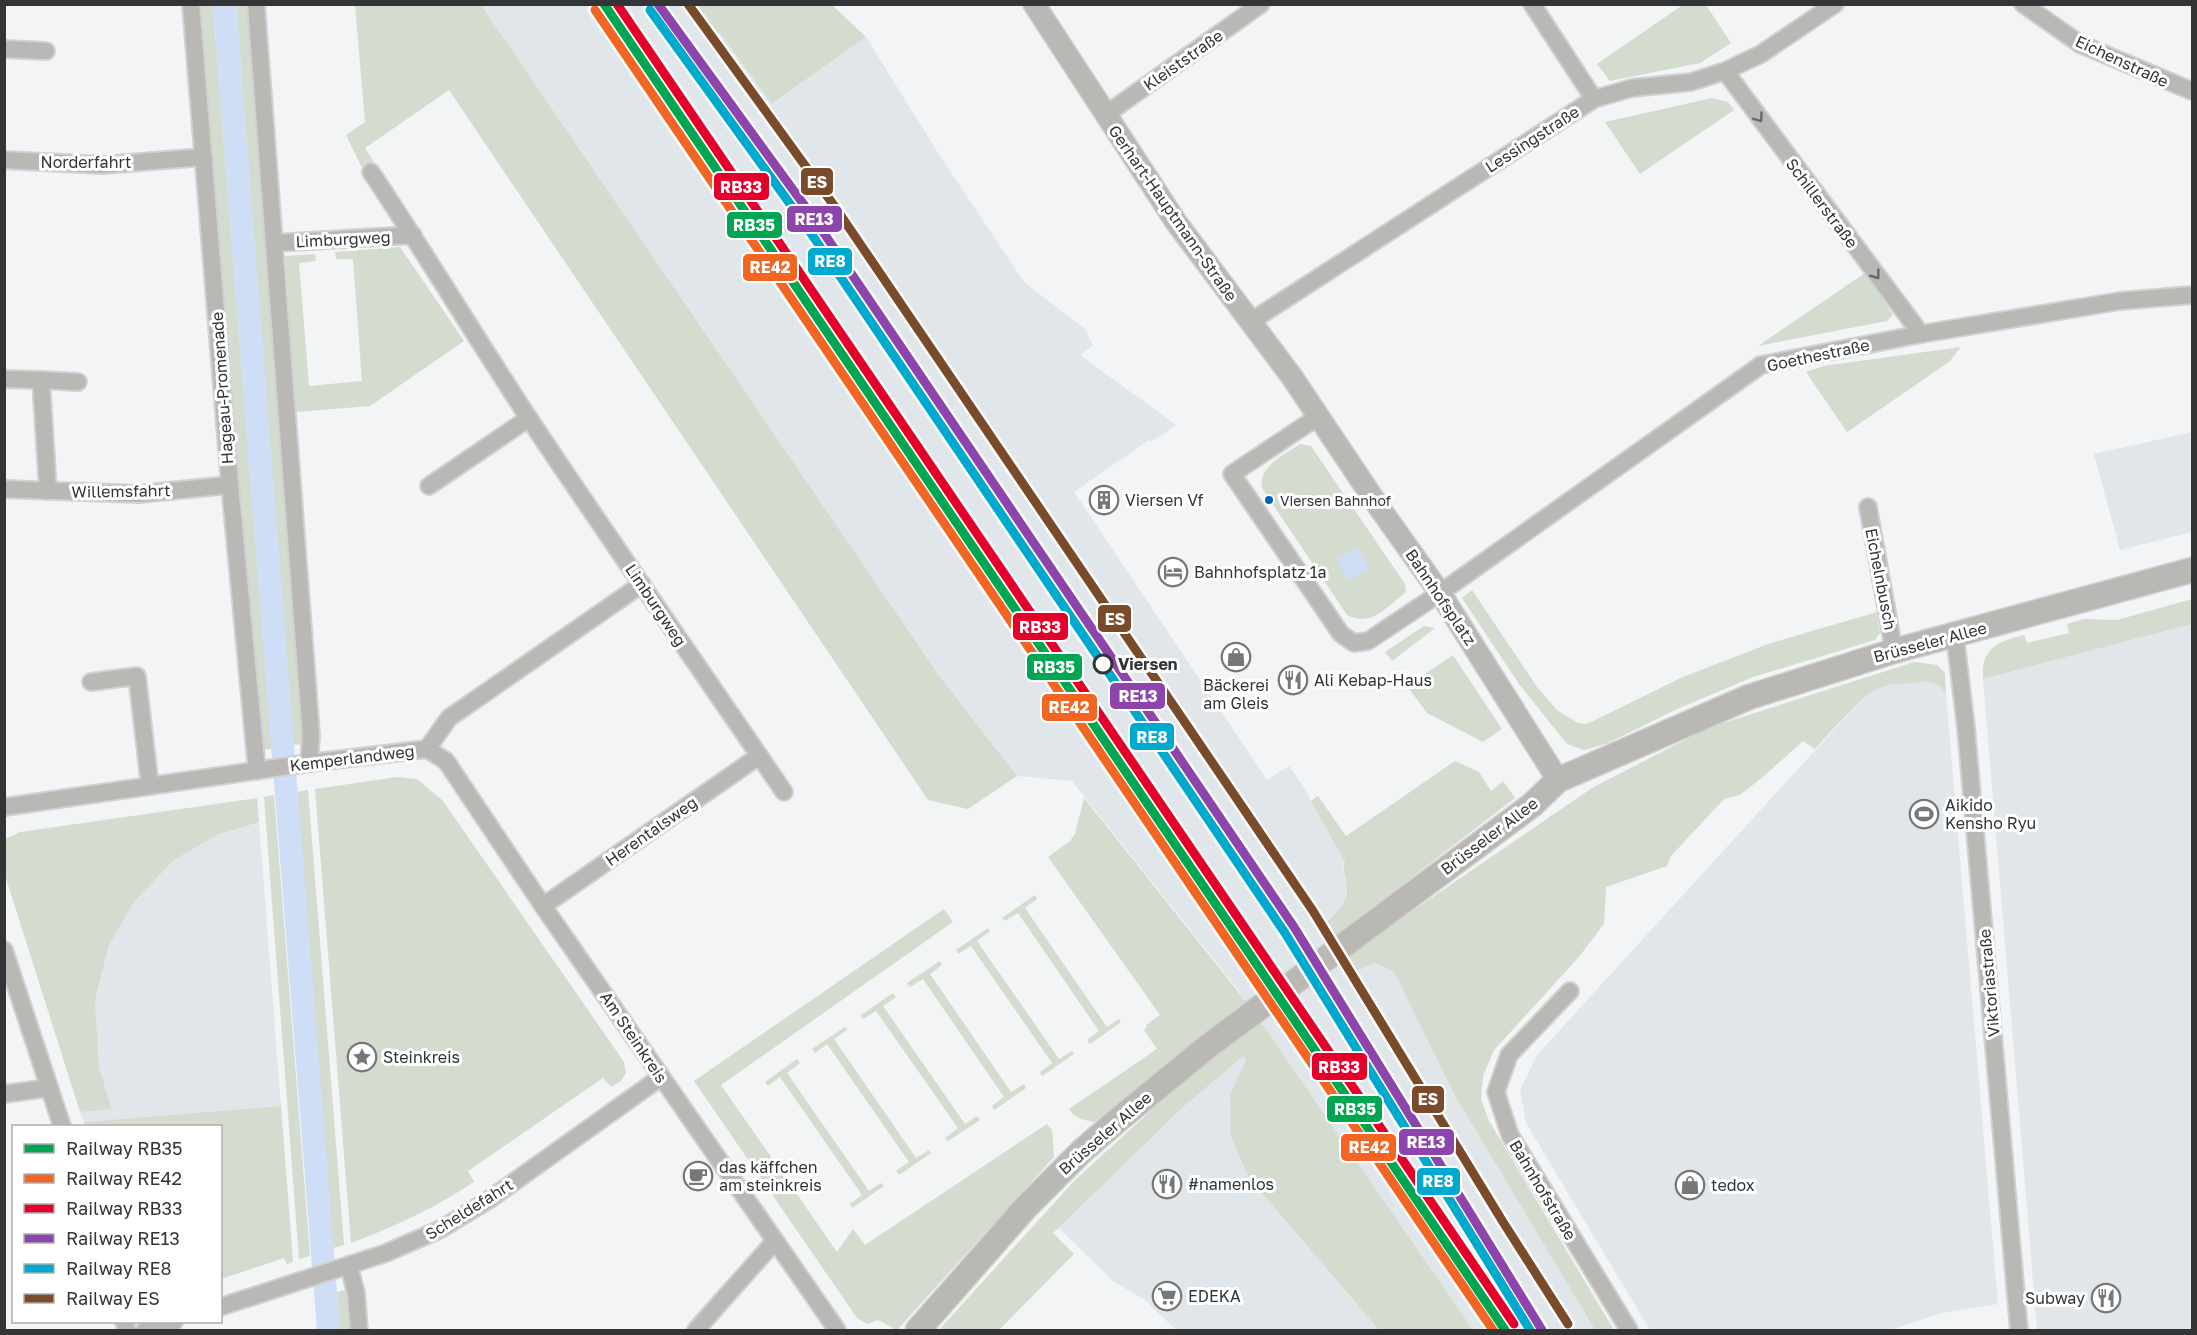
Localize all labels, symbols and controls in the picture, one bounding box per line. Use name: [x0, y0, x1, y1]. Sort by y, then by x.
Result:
street label: Kleiststraße: [1139, 25, 1227, 95]
street label: Eichenstraße: [2072, 31, 2172, 91]
street label: Lessingstraße: [1481, 101, 1583, 177]
one-way arrow: [1752, 112, 1763, 123]
street label: Gerhart-Hauptmann-Straße: [1104, 121, 1242, 305]
street label: Norderfahrt: [41, 152, 131, 172]
street label: Schillerstraße: [1782, 154, 1862, 252]
line badge: ES: [800, 167, 834, 196]
line badge: RB33: [713, 172, 770, 201]
text: ES: [807, 172, 828, 192]
text: RB33: [720, 177, 762, 197]
line badge: RE13: [786, 205, 843, 233]
text: RE13: [794, 209, 834, 229]
line badge: RB35: [726, 211, 783, 239]
text: RB35: [733, 215, 775, 235]
street label: Limburgweg: [295, 227, 391, 251]
line badge: RE8: [807, 247, 853, 276]
text: RE8: [814, 251, 846, 271]
line badge: RE42: [742, 253, 798, 282]
text: RE42: [750, 257, 791, 277]
one-way arrow: [1869, 268, 1880, 279]
street label: Hageau-Promenade: [207, 311, 237, 465]
street label: Goethestraße: [1765, 334, 1871, 376]
street label: Willemsfahrt: [71, 480, 171, 502]
building icon: Viersen Vf: [1088, 484, 1120, 516]
place label: Viersen Vf: [1125, 490, 1204, 510]
place label: Viersen Bahnhof: [1280, 492, 1391, 509]
marker: Viersen Bahnhof: [1263, 494, 1275, 506]
street label: Eichelnbusch: [1861, 526, 1901, 632]
street label: Bahnhofsplatz: [1401, 545, 1481, 649]
hotel icon: Bahnhofsplatz 1a: [1157, 556, 1189, 588]
street label: Limburgweg: [621, 560, 691, 650]
place label: Bahnhofsplatz 1a: [1194, 562, 1327, 582]
line badge: ES: [1097, 604, 1132, 633]
text: ES: [1105, 609, 1126, 629]
line badge: RB33: [1012, 612, 1069, 641]
text: RB33: [1019, 617, 1061, 637]
street label: Brüsseler Allee: [1871, 617, 1989, 667]
shop icon: Bäckerei am Gleis: [1220, 641, 1252, 673]
line badge: RB35: [1026, 653, 1083, 681]
marker: Viersen: [1093, 654, 1113, 674]
place label: Viersen: [1118, 654, 1178, 674]
text: RB35: [1033, 657, 1075, 677]
restaurant icon: Ali Kebap-Haus: [1277, 664, 1309, 696]
place label: Ali Kebap-Haus: [1314, 670, 1432, 690]
place label: Bäckerei am Gleis: [1203, 675, 1269, 713]
line badge: RE13: [1109, 682, 1166, 710]
text: RE13: [1118, 686, 1158, 706]
line badge: RE42: [1041, 693, 1098, 722]
text: RE42: [1049, 697, 1090, 717]
line badge: RE8: [1129, 722, 1175, 751]
text: RE8: [1136, 727, 1168, 747]
street label: Kemperlandweg: [289, 740, 415, 776]
street label: Herentalsweg: [601, 792, 701, 870]
street label: Brüsseler Allee: [1436, 793, 1542, 879]
place label: Aikido Kensho Ryu: [1945, 795, 2036, 833]
sports icon: Aikido Kensho Ryu: [1908, 798, 1940, 830]
street label: Viktoriastraße: [1974, 928, 2004, 1038]
street label: Am Steinkreis: [596, 988, 672, 1086]
place icon: Steinkreis: [346, 1041, 378, 1073]
place label: Steinkreis: [383, 1047, 460, 1067]
line badge: RB33: [1311, 1052, 1368, 1081]
text: RB33: [1318, 1057, 1360, 1077]
line badge: ES: [1411, 1085, 1445, 1114]
street label: Brüsseler Allee: [1055, 1087, 1155, 1179]
text: ES: [1418, 1089, 1439, 1109]
line badge: RB35: [1326, 1095, 1383, 1123]
text: RB35: [1334, 1099, 1376, 1119]
legend: [12, 1125, 222, 1323]
line badge: RE13: [1398, 1128, 1455, 1156]
text: RE13: [1406, 1132, 1446, 1152]
line badge: RE42: [1340, 1133, 1397, 1162]
street label: Bahnhofstraße: [1505, 1136, 1581, 1244]
text: Railway RB35: [66, 1137, 183, 1159]
text: RE42: [1349, 1137, 1390, 1157]
place label: das käffchen am steinkreis: [719, 1157, 822, 1195]
cafe icon: das käffchen am steinkreis: [682, 1160, 714, 1192]
text: Railway RE42: [66, 1167, 182, 1189]
line badge: RE8: [1416, 1167, 1461, 1196]
restaurant icon: #namenlos: [1151, 1168, 1183, 1200]
shop icon: tedox: [1674, 1169, 1706, 1201]
text: RE8: [1422, 1171, 1454, 1191]
street label: Scheldefahrt: [422, 1174, 516, 1244]
place label: #namenlos: [1188, 1174, 1274, 1194]
place label: tedox: [1711, 1175, 1755, 1195]
text: Railway RB33: [66, 1197, 183, 1219]
text: Railway RE13: [66, 1227, 180, 1249]
text: Railway RE8: [66, 1257, 171, 1279]
supermarket icon: EDEKA: [1151, 1280, 1183, 1312]
restaurant icon: Subway: [2090, 1282, 2122, 1314]
place label: EDEKA: [1188, 1286, 1241, 1306]
text: Railway ES: [66, 1287, 160, 1309]
place label: Subway: [2025, 1288, 2085, 1308]

